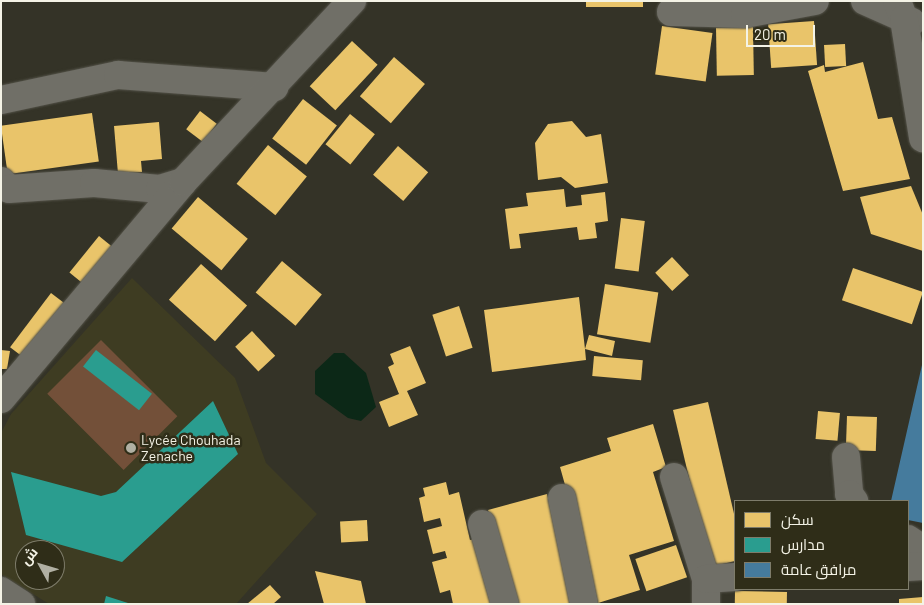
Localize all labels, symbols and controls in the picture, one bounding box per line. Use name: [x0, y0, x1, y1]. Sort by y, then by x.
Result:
scale bar: [749, 15, 818, 47]
text: 20 m: [754, 25, 786, 43]
place label: Lycée Chouhada Zenache: [141, 432, 241, 464]
marker: Lycée Chouhada Zenache: [125, 442, 137, 454]
legend: [734, 500, 909, 590]
text: سكن: [781, 510, 814, 528]
text: مدارس: [781, 535, 825, 553]
north arrow: [15, 540, 65, 590]
text: ش: [16, 544, 41, 568]
text: مرافق عامة: [781, 560, 856, 578]

